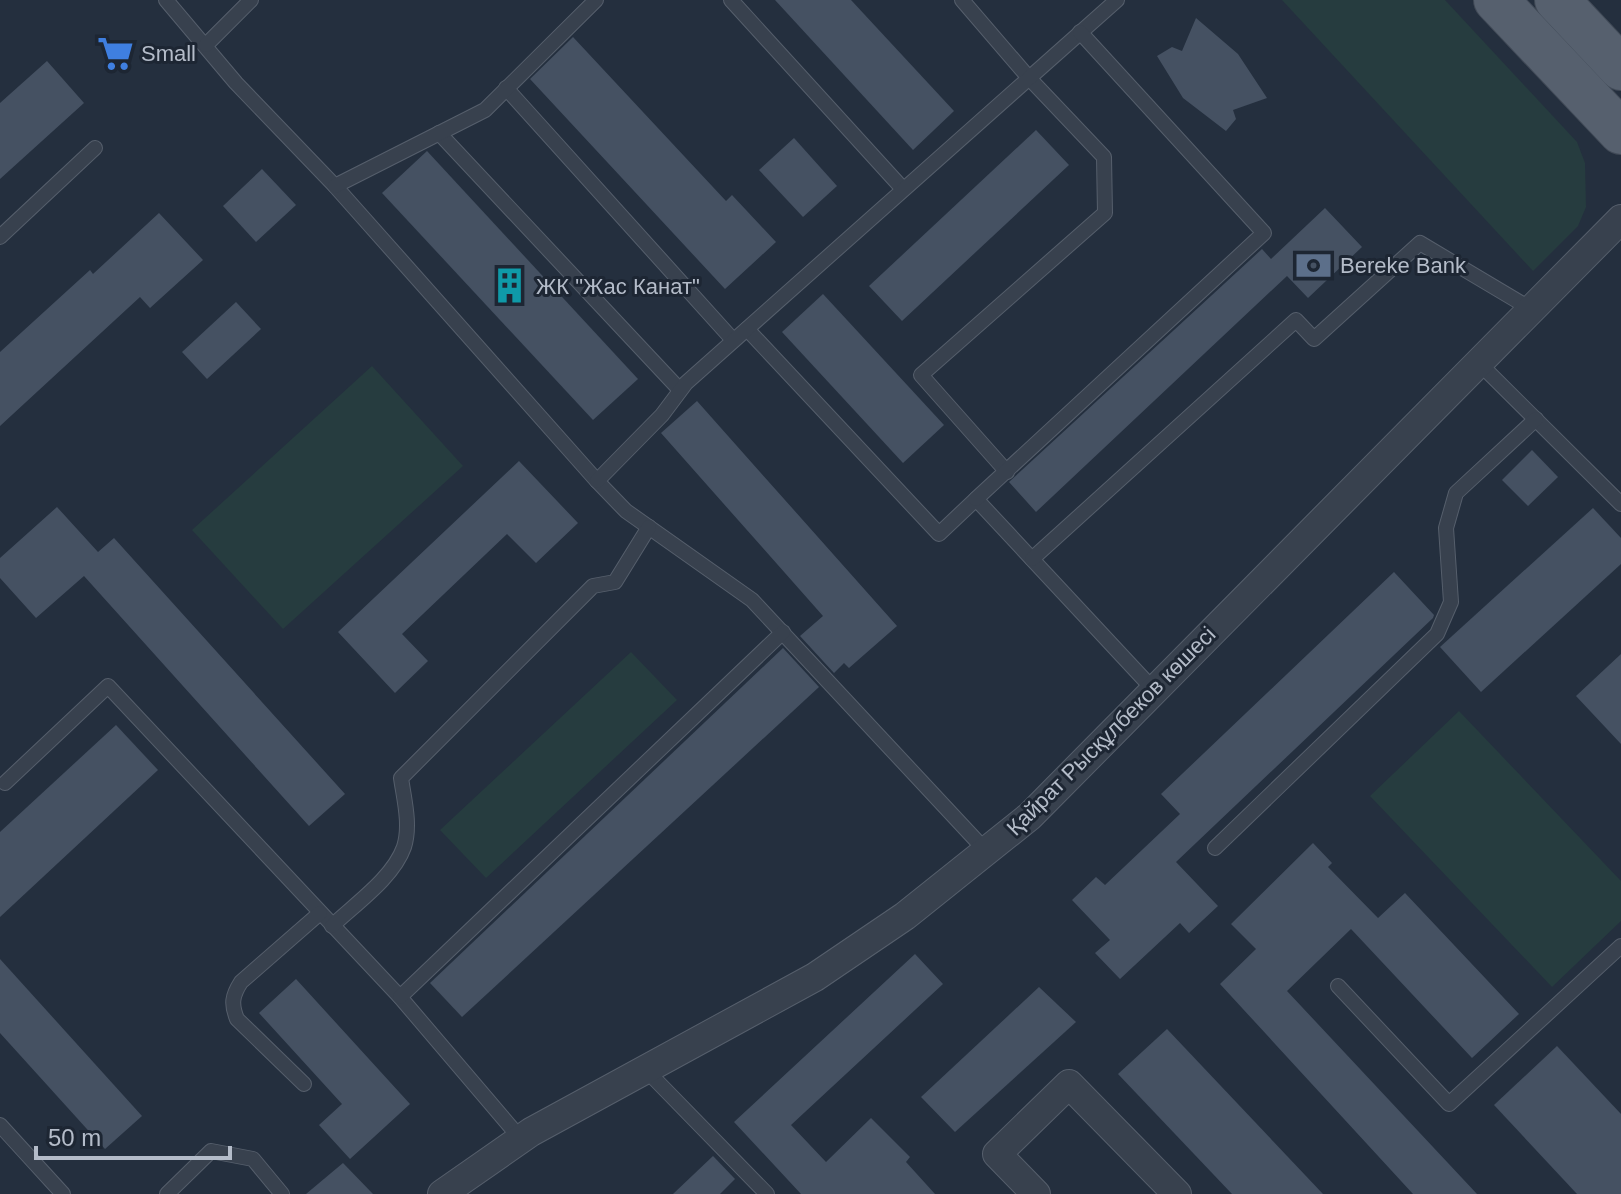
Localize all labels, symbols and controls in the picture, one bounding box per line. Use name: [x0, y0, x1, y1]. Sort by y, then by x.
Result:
supermarket icon: Small: [96, 34, 134, 72]
place label: Small: [141, 41, 196, 66]
bank icon: Bereke Bank: [1295, 246, 1333, 284]
place label: Bereke Bank: [1340, 253, 1467, 278]
building icon: ЖК "Жас Канат": [491, 267, 529, 305]
place label: ЖК "Жас Канат": [536, 274, 700, 299]
street label: Қайрат Рысқұлбеков көшесі: [1002, 622, 1220, 840]
scale bar: [36, 1110, 230, 1160]
text: 50 m: [48, 1124, 101, 1151]

